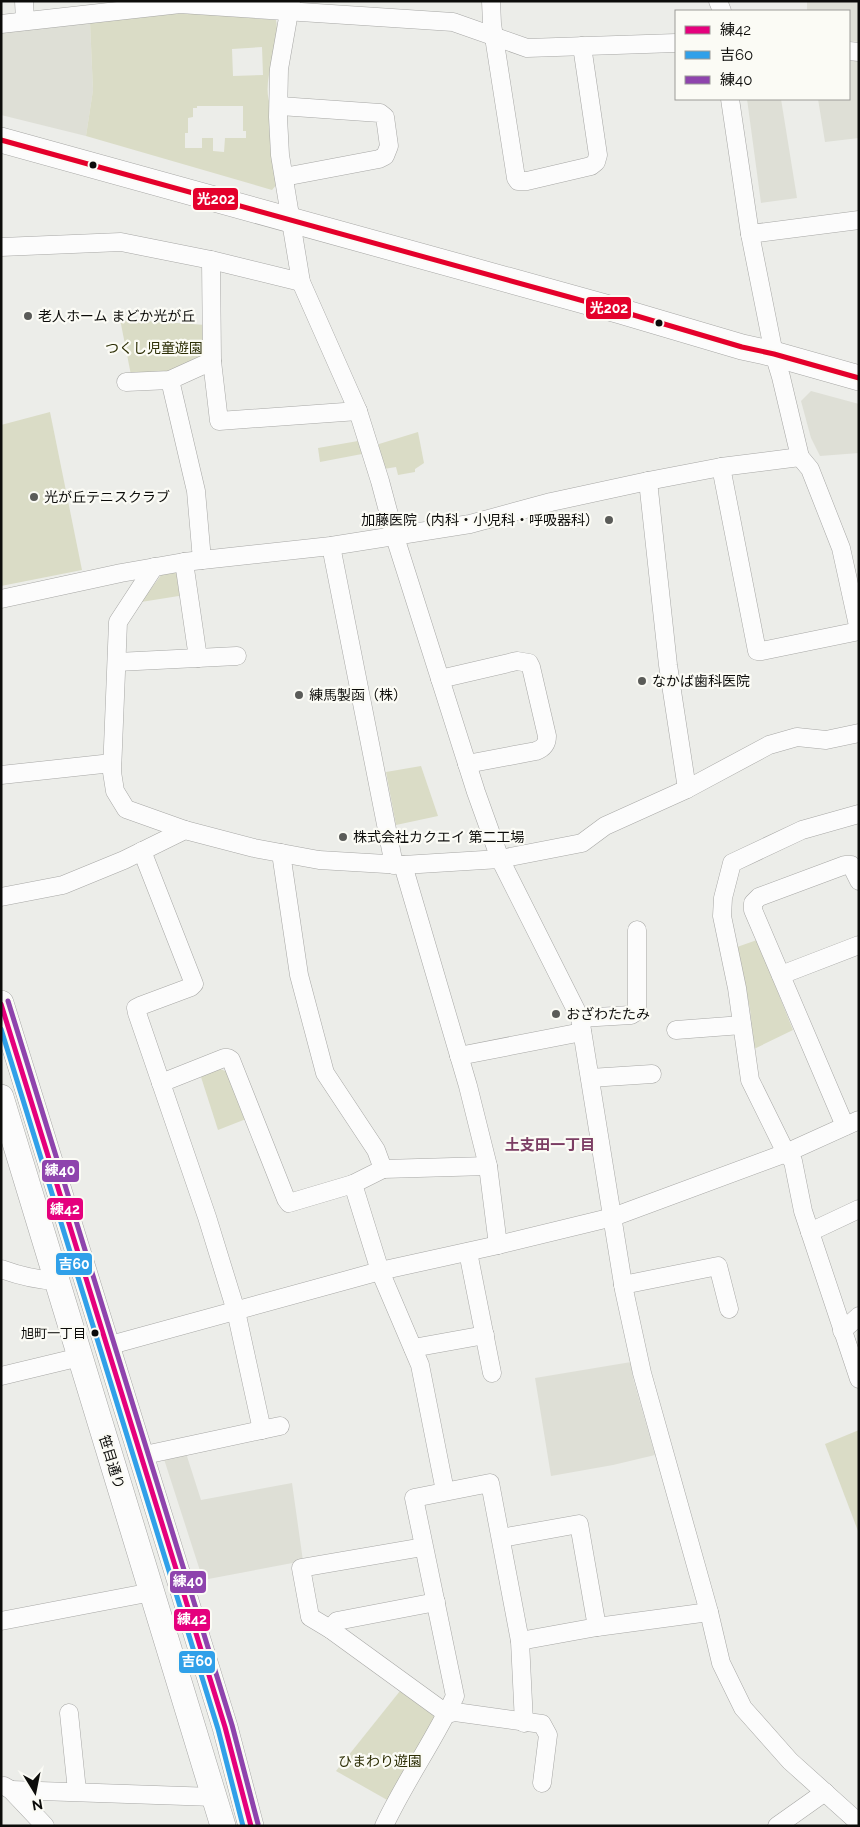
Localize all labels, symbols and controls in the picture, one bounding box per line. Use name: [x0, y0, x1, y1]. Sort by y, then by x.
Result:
legend: [675, 10, 850, 100]
text: 練42: [720, 21, 751, 39]
text: 吉60: [720, 46, 753, 64]
text: 練40: [720, 71, 752, 89]
unlabelled marker: [88, 160, 98, 170]
line badge: 光202: [192, 187, 239, 211]
text: 光202: [197, 191, 235, 207]
line badge: 光202: [585, 296, 632, 320]
text: 光202: [590, 300, 628, 316]
place label: 老人ホーム まどか光が丘: [38, 308, 195, 324]
marker: 老人ホーム まどか光が丘: [22, 310, 34, 322]
unlabelled marker: [654, 318, 664, 328]
park label: つくし児童遊園: [105, 340, 203, 356]
place label: 光が丘テニスクラブ: [44, 489, 170, 505]
marker: 光が丘テニスクラブ: [28, 491, 40, 503]
place label: 加藤医院（内科・小児科・呼吸器科）: [361, 512, 599, 528]
marker: 加藤医院（内科・小児科・呼吸器科）: [603, 514, 615, 526]
place label: なかば歯科医院: [652, 673, 750, 689]
marker: なかば歯科医院: [636, 675, 648, 687]
place label: 練馬製函（株）: [309, 687, 407, 703]
marker: 練馬製函（株）: [293, 689, 305, 701]
place label: 株式会社カクエイ 第二工場: [353, 829, 525, 845]
marker: 株式会社カクエイ 第二工場: [337, 831, 349, 843]
place label: おざわたたみ: [566, 1006, 650, 1022]
marker: おざわたたみ: [550, 1008, 562, 1020]
district label: 土支田一丁目: [505, 1136, 595, 1154]
line badge: 練40: [41, 1159, 80, 1183]
text: 練40: [45, 1162, 75, 1178]
line badge: 練42: [46, 1197, 84, 1221]
text: 練42: [50, 1201, 80, 1217]
line badge: 吉60: [55, 1252, 93, 1276]
text: 吉60: [58, 1256, 90, 1272]
place label: 旭町一丁目: [21, 1326, 86, 1341]
marker: 旭町一丁目: [90, 1328, 100, 1338]
street label: 笹目通り: [96, 1433, 128, 1491]
line badge: 練40: [169, 1570, 207, 1594]
text: 練40: [173, 1573, 203, 1589]
line badge: 練42: [173, 1608, 211, 1632]
text: 練42: [177, 1611, 207, 1627]
line badge: 吉60: [178, 1650, 216, 1674]
text: 吉60: [181, 1653, 213, 1669]
park label: ひまわり遊園: [338, 1753, 422, 1769]
north arrow: [10, 1767, 60, 1817]
text: N: [31, 1796, 44, 1814]

